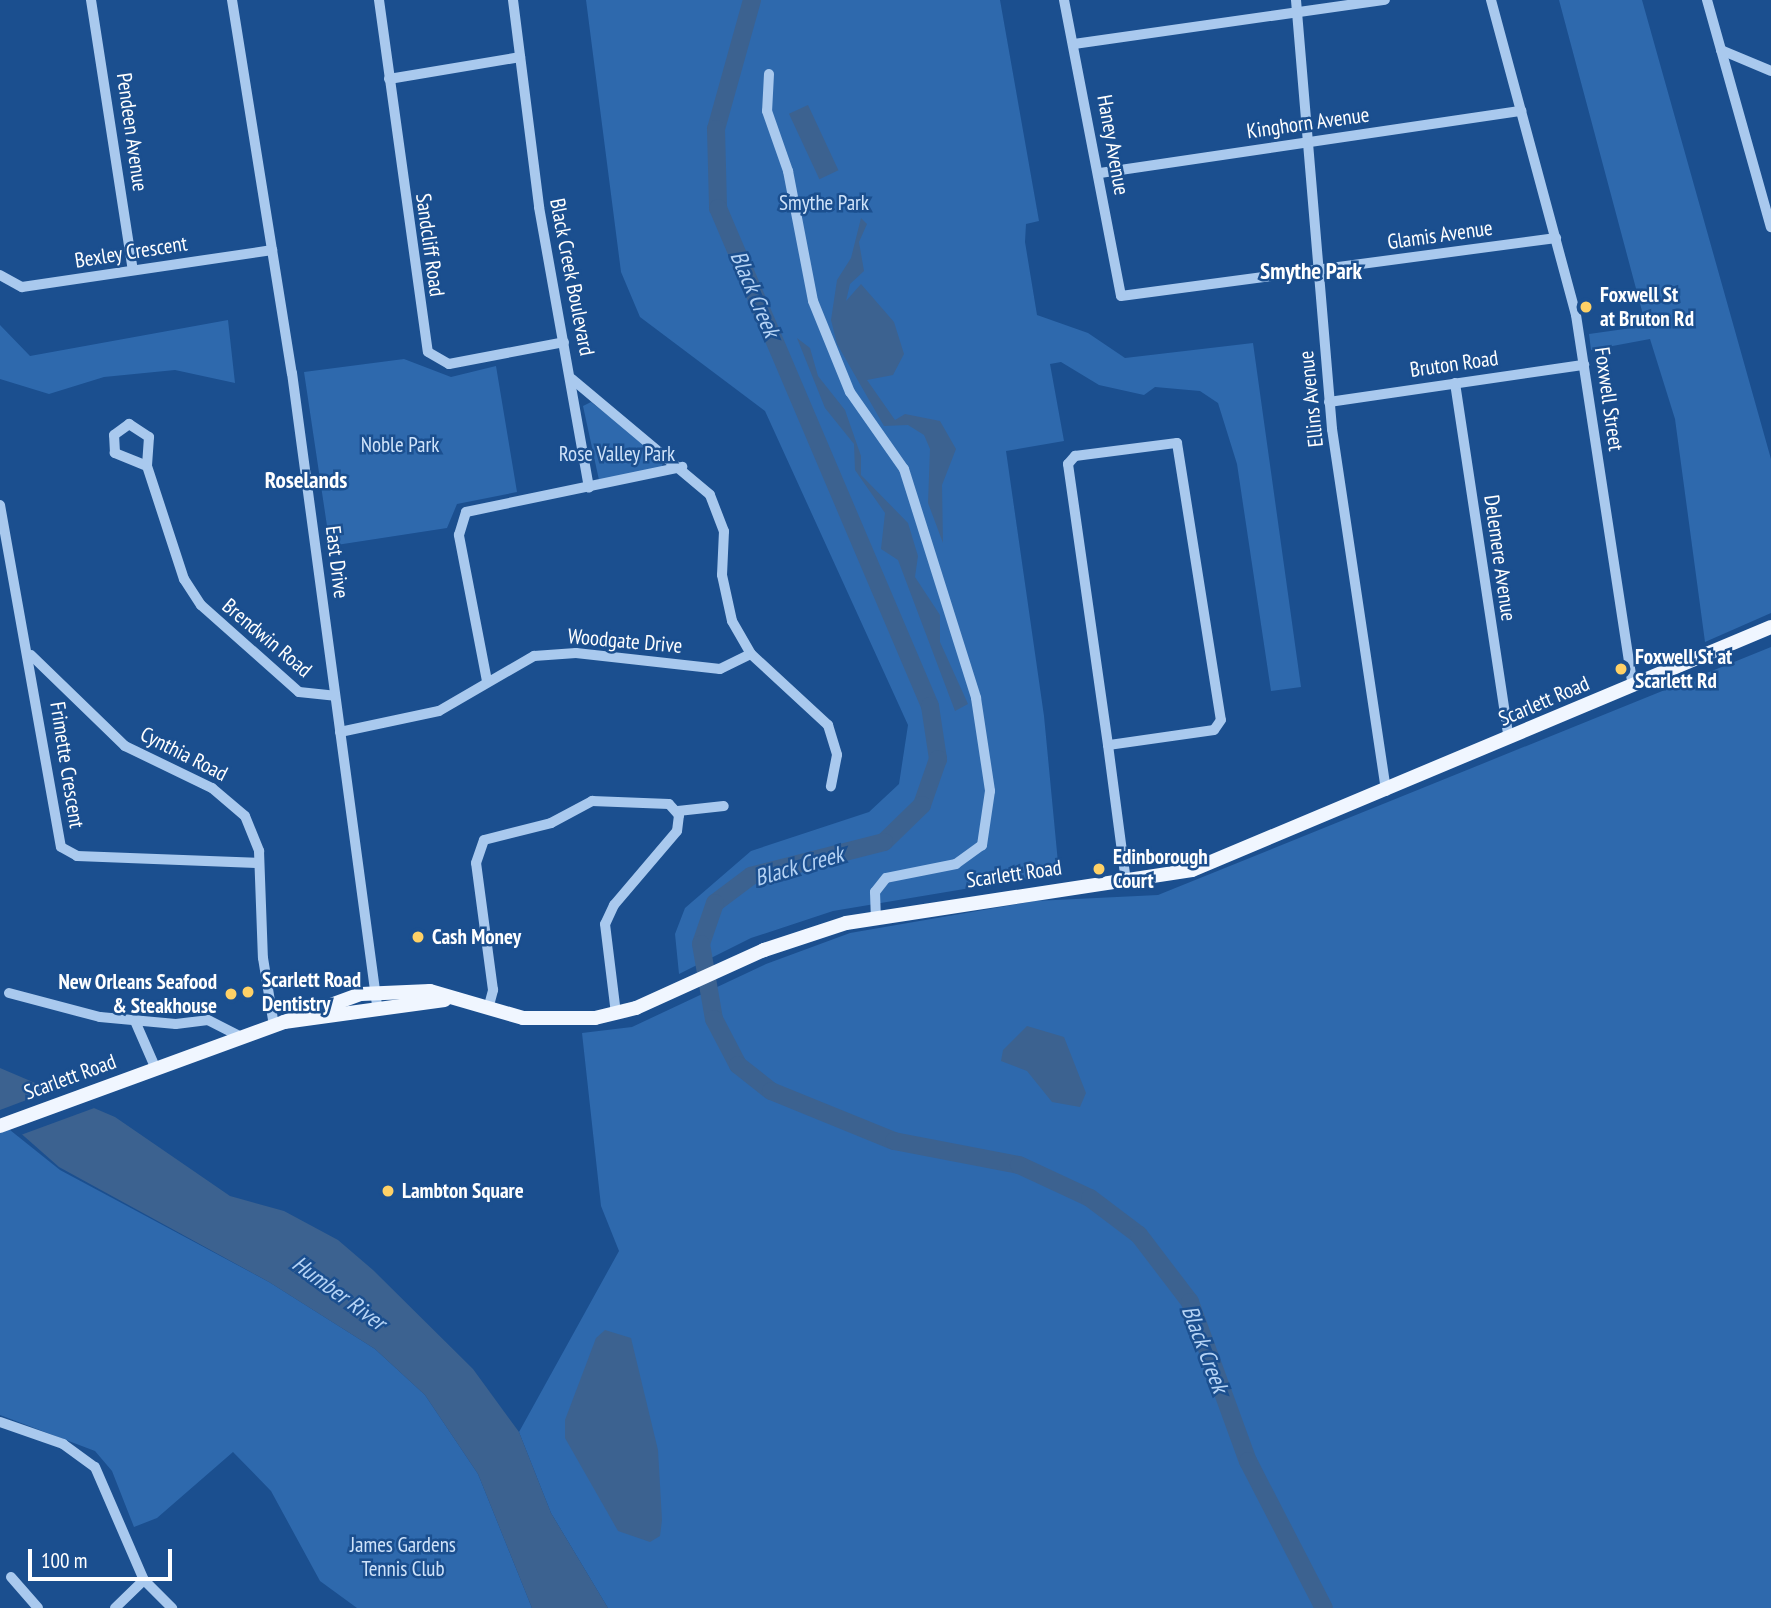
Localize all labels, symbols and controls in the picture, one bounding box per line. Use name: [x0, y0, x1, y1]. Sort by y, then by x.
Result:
street label: Pendeen Avenue: [111, 71, 153, 193]
street label: Haney Avenue: [1092, 92, 1134, 198]
street label: Kinghorn Avenue: [1245, 102, 1371, 144]
park label: Smythe Park: [779, 190, 869, 216]
street label: Sandcliff Road: [410, 192, 450, 298]
street label: Black Creek Boulevard: [544, 196, 600, 358]
street label: Glamis Avenue: [1386, 215, 1494, 255]
street label: Bexley Crescent: [73, 231, 189, 273]
water label: Black Creek: [724, 246, 786, 342]
district label: Smythe Park: [1260, 257, 1362, 285]
place label: Foxwell St at Bruton Rd: [1600, 282, 1694, 332]
marker: Foxwell St at Bruton Rd: [1578, 299, 1594, 315]
street label: Bruton Road: [1408, 345, 1500, 383]
street label: Foxwell Street: [1589, 345, 1629, 453]
street label: Ellins Avenue: [1293, 349, 1329, 449]
park label: Noble Park: [361, 432, 439, 458]
park label: Rose Valley Park: [558, 441, 676, 467]
district label: Roselands: [265, 466, 347, 494]
street label: Delemere Avenue: [1479, 493, 1521, 623]
street label: East Drive: [320, 524, 354, 600]
street label: Brendwin Road: [217, 593, 317, 683]
street label: Woodgate Drive: [567, 623, 683, 659]
place label: Foxwell St at Scarlett Rd: [1635, 644, 1732, 694]
marker: Foxwell St at Scarlett Rd: [1613, 661, 1629, 677]
street label: Scarlett Road: [1495, 671, 1593, 731]
street label: Frimette Crescent: [45, 700, 89, 830]
street label: Cynthia Road: [136, 721, 232, 787]
water label: Black Creek: [751, 840, 847, 892]
place label: Edinborough Court: [1113, 844, 1208, 894]
street label: Scarlett Road: [965, 855, 1063, 893]
marker: Edinborough Court: [1091, 861, 1107, 877]
place label: Cash Money: [432, 924, 521, 950]
marker: Cash Money: [410, 929, 426, 945]
place label: Scarlett Road Dentistry: [262, 967, 361, 1017]
place label: New Orleans Seafood & Steakhouse: [58, 969, 217, 1019]
marker: Scarlett Road Dentistry: [240, 984, 256, 1000]
marker: New Orleans Seafood & Steakhouse: [223, 986, 239, 1002]
street label: Scarlett Road: [21, 1049, 119, 1105]
place label: Lambton Square: [402, 1178, 524, 1204]
marker: Lambton Square: [380, 1183, 396, 1199]
water label: Humber River: [287, 1250, 391, 1336]
water label: Black Creek: [1176, 1301, 1234, 1397]
park label: James Gardens Tennis Club: [350, 1532, 456, 1582]
scale bar: [32, 1534, 175, 1578]
text: 100 m: [41, 1547, 87, 1574]

